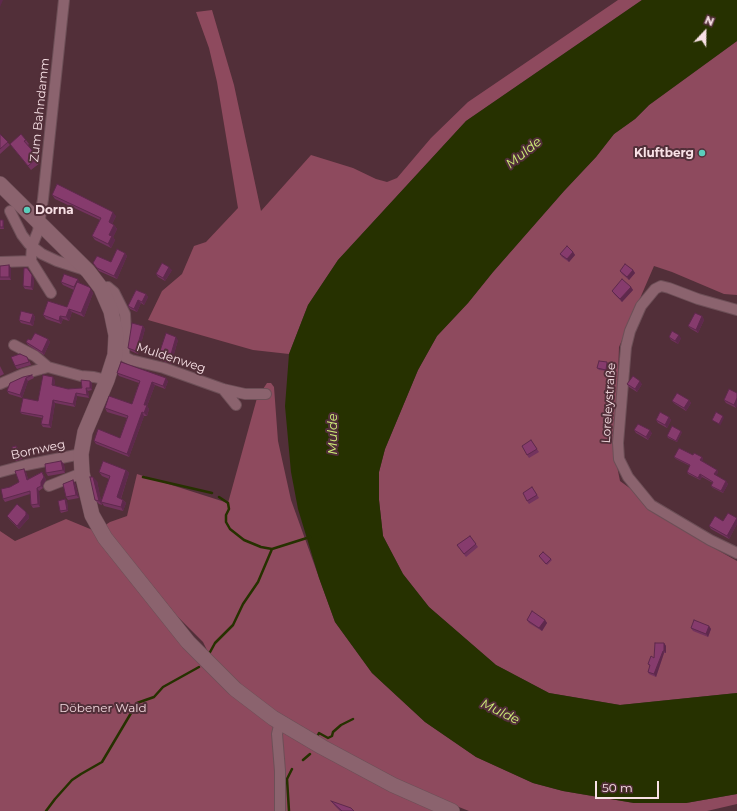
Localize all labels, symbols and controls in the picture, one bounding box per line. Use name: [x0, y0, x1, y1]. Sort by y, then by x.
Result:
north arrow: [685, 12, 725, 52]
text: N: [703, 13, 716, 29]
street label: Zum Bahndamm: [27, 57, 53, 163]
water label: Mulde: [503, 134, 545, 172]
place label: Kluftberg: [634, 146, 694, 160]
marker: Kluftberg: [697, 148, 707, 158]
place label: Dorna: [35, 203, 74, 217]
marker: Dorna: [22, 205, 32, 215]
street label: Muldenweg: [135, 340, 207, 376]
street label: Loreleystraße: [599, 362, 619, 444]
water label: Mulde: [325, 413, 341, 455]
street label: Bornweg: [10, 437, 66, 463]
water label: Mulde: [478, 696, 522, 728]
park label: Döbener Wald: [59, 701, 147, 715]
scale bar: [597, 773, 661, 799]
text: 50 m: [602, 780, 633, 795]

